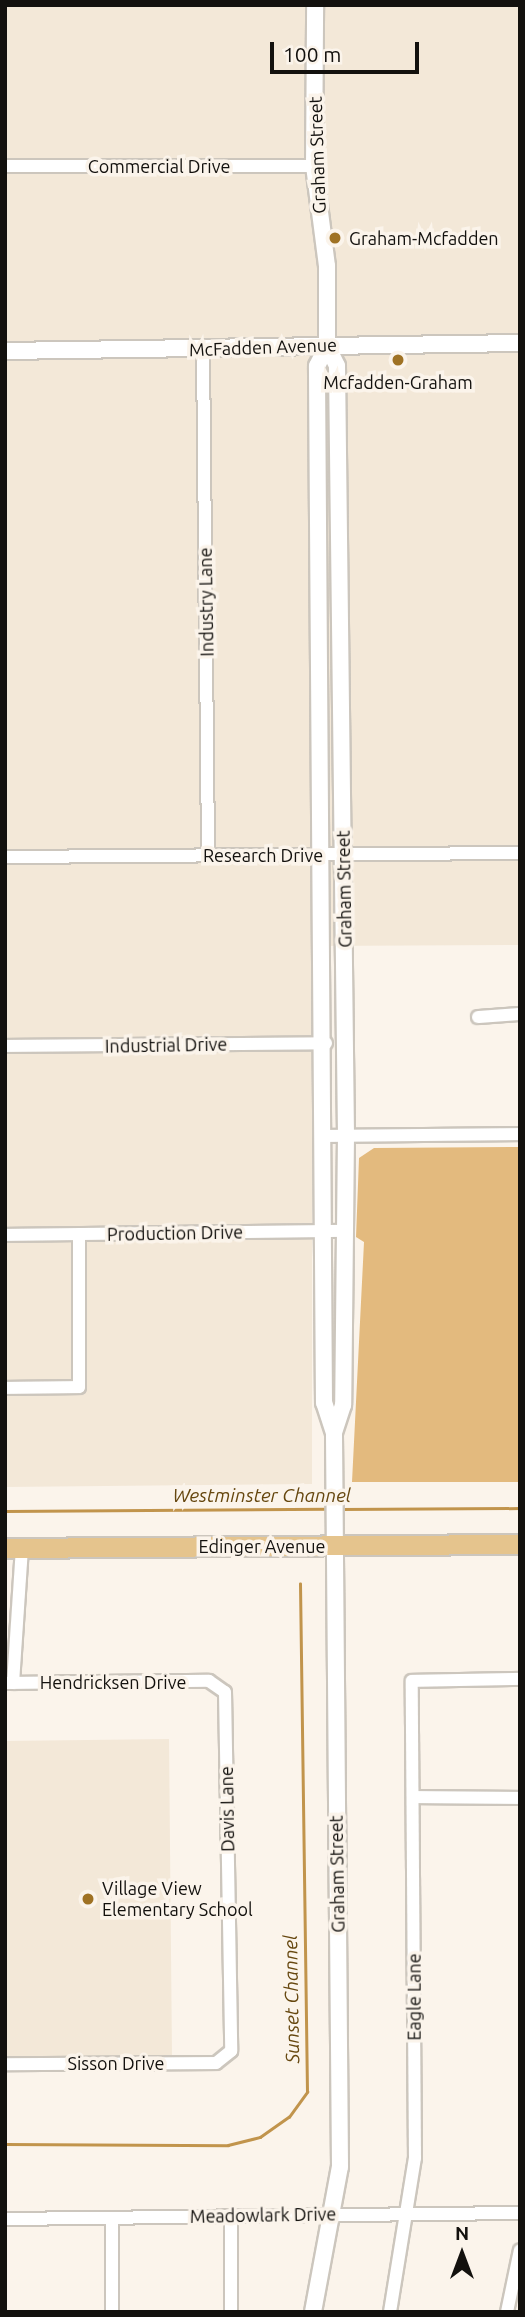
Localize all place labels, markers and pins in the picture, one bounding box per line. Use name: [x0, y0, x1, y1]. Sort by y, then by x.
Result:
place label: Graham-Mcfadden: [349, 227, 499, 249]
marker: Graham-Mcfadden: [327, 230, 343, 246]
marker: Mcfadden-Graham: [390, 352, 406, 368]
place label: Mcfadden-Graham: [323, 371, 473, 393]
place label: Village View Elementary School: [102, 1878, 253, 1920]
marker: Village View Elementary School: [80, 1891, 96, 1907]

